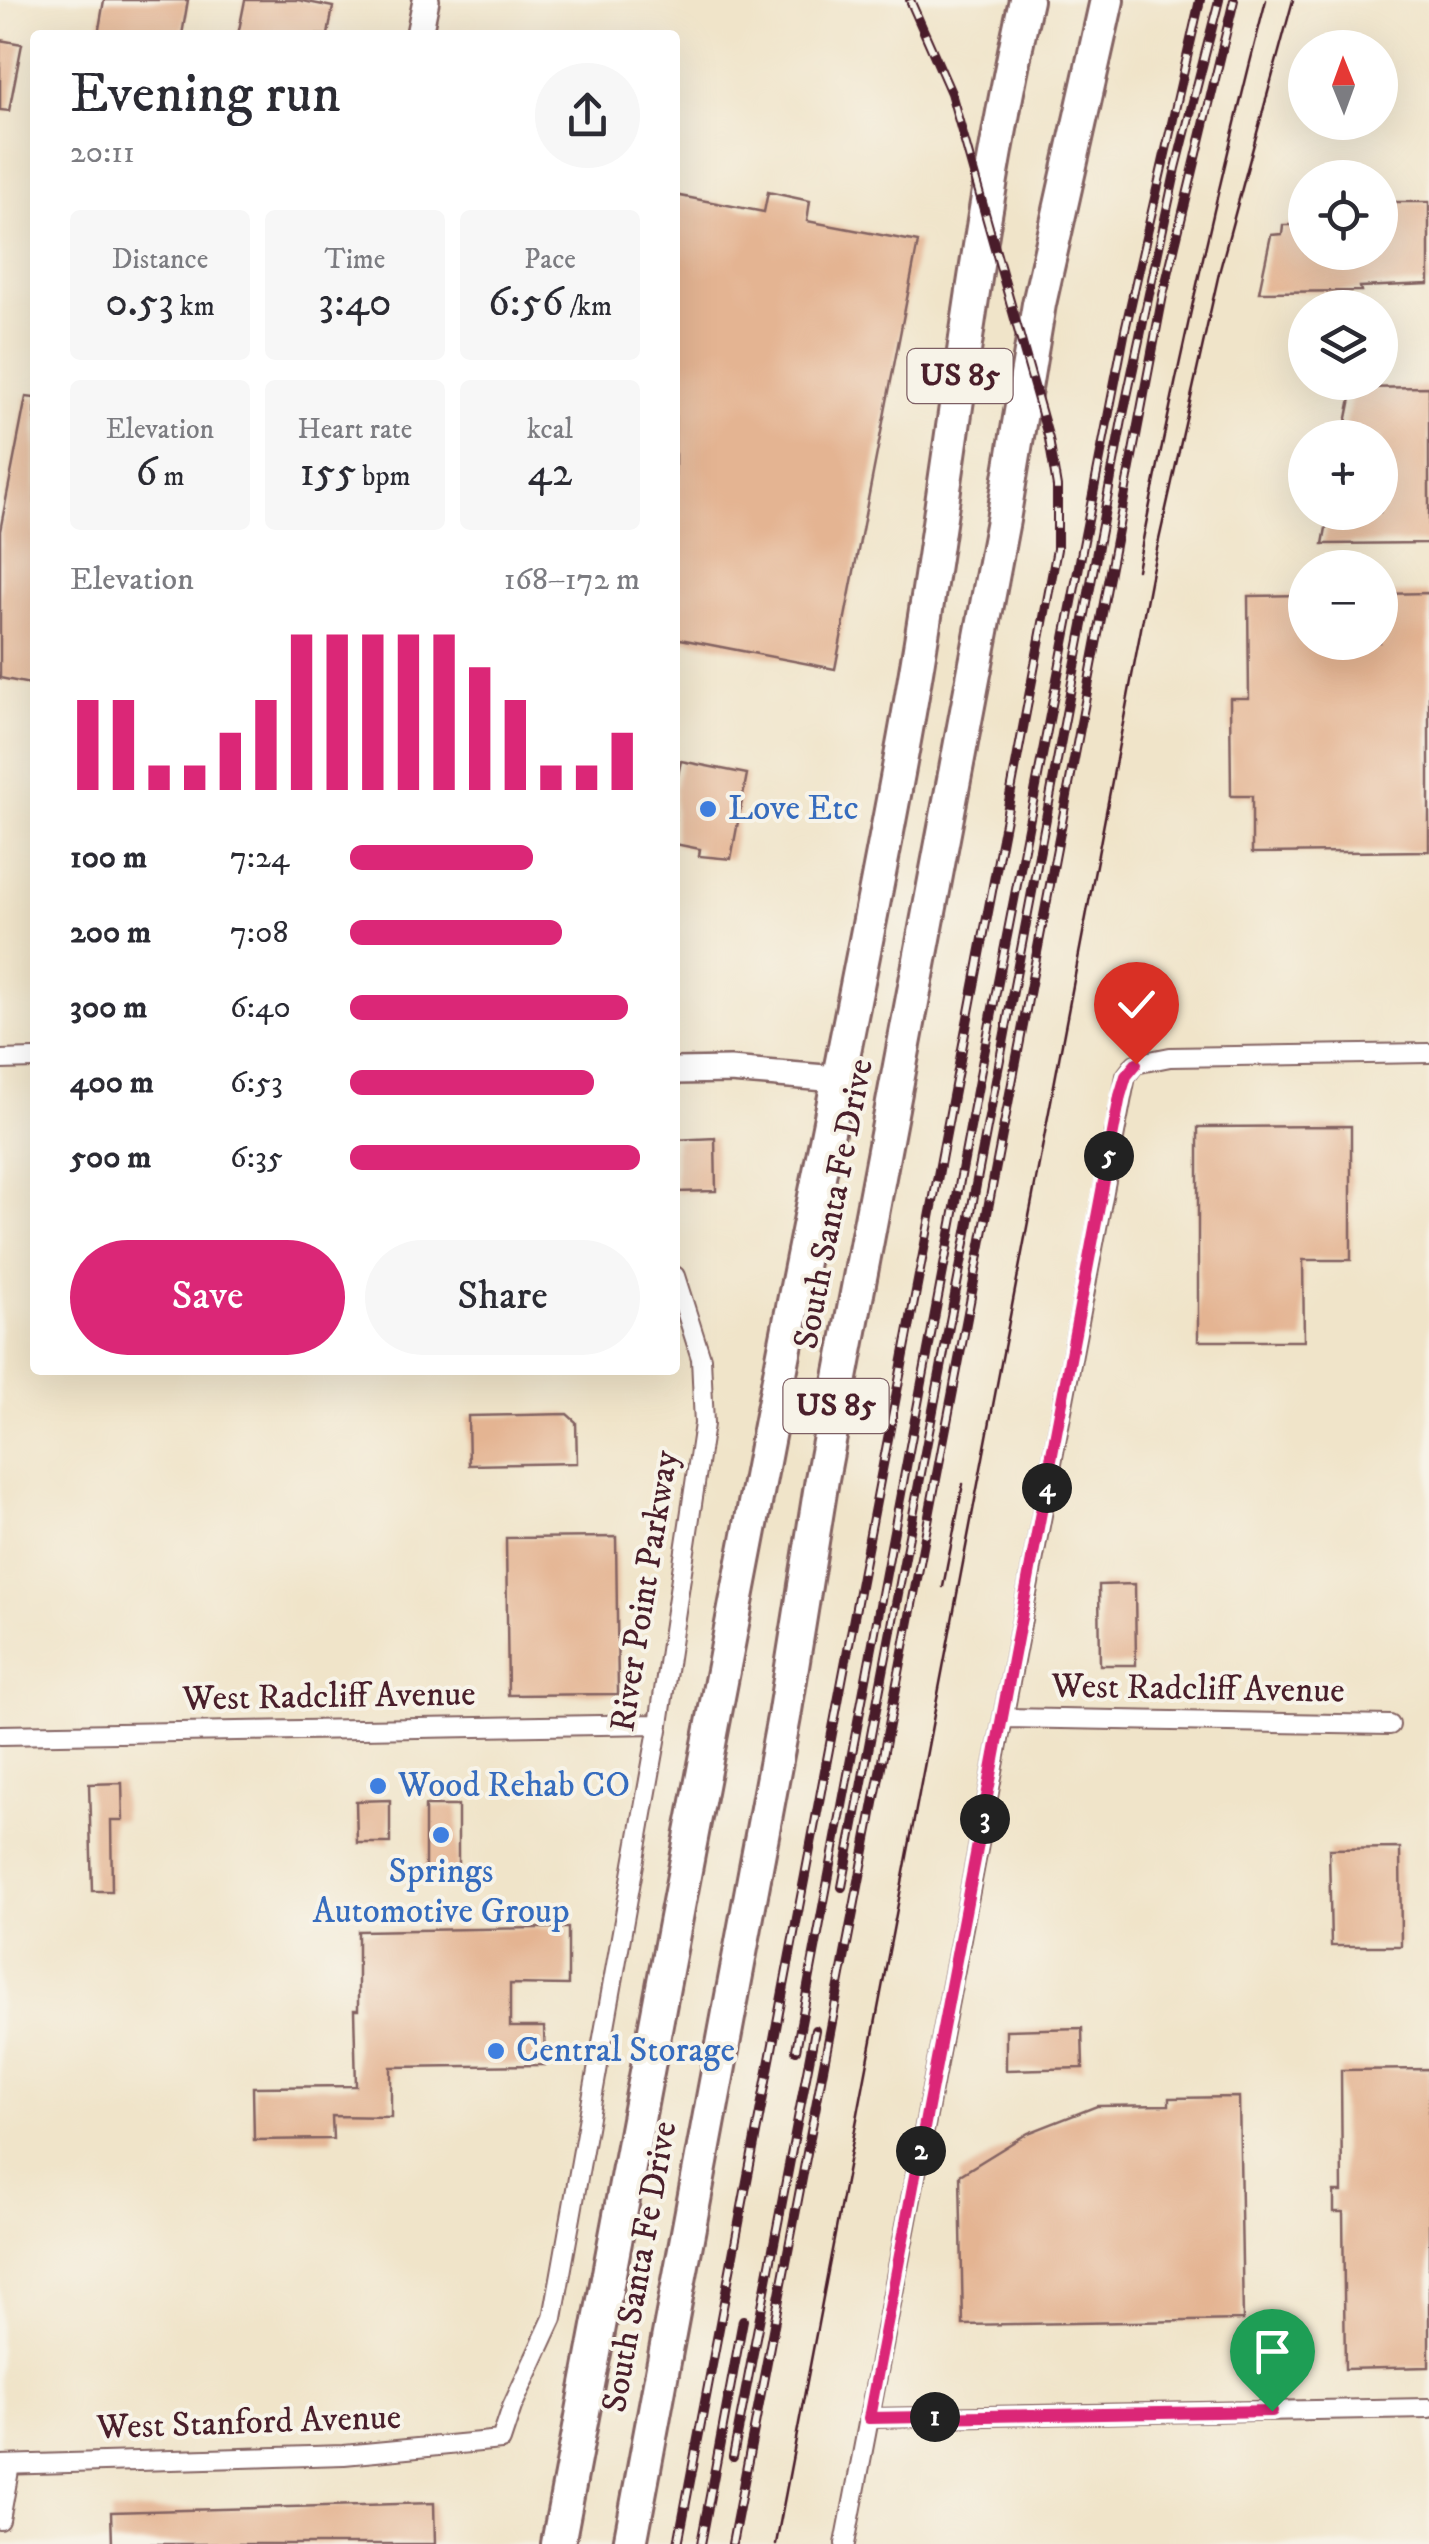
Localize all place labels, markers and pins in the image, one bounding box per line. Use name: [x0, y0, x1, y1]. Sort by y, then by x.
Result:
place label: Love Etc: [728, 787, 859, 831]
marker: Love Etc: [697, 798, 719, 820]
pin: [1094, 962, 1179, 1065]
pin: 5: [1084, 1131, 1134, 1181]
pin: 4: [1022, 1463, 1072, 1513]
place label: Wood Rehab CO: [397, 1764, 630, 1808]
marker: Wood Rehab CO: [367, 1775, 389, 1797]
pin: 3: [960, 1794, 1010, 1844]
marker: Springs Automotive Group: [430, 1824, 452, 1846]
place label: Springs Automotive Group: [312, 1850, 570, 1934]
place label: Central Storage: [516, 2029, 735, 2073]
marker: Central Storage: [485, 2040, 507, 2062]
pin: 2: [896, 2126, 946, 2176]
pin: [1230, 2309, 1315, 2412]
pin: 1: [910, 2392, 960, 2442]

